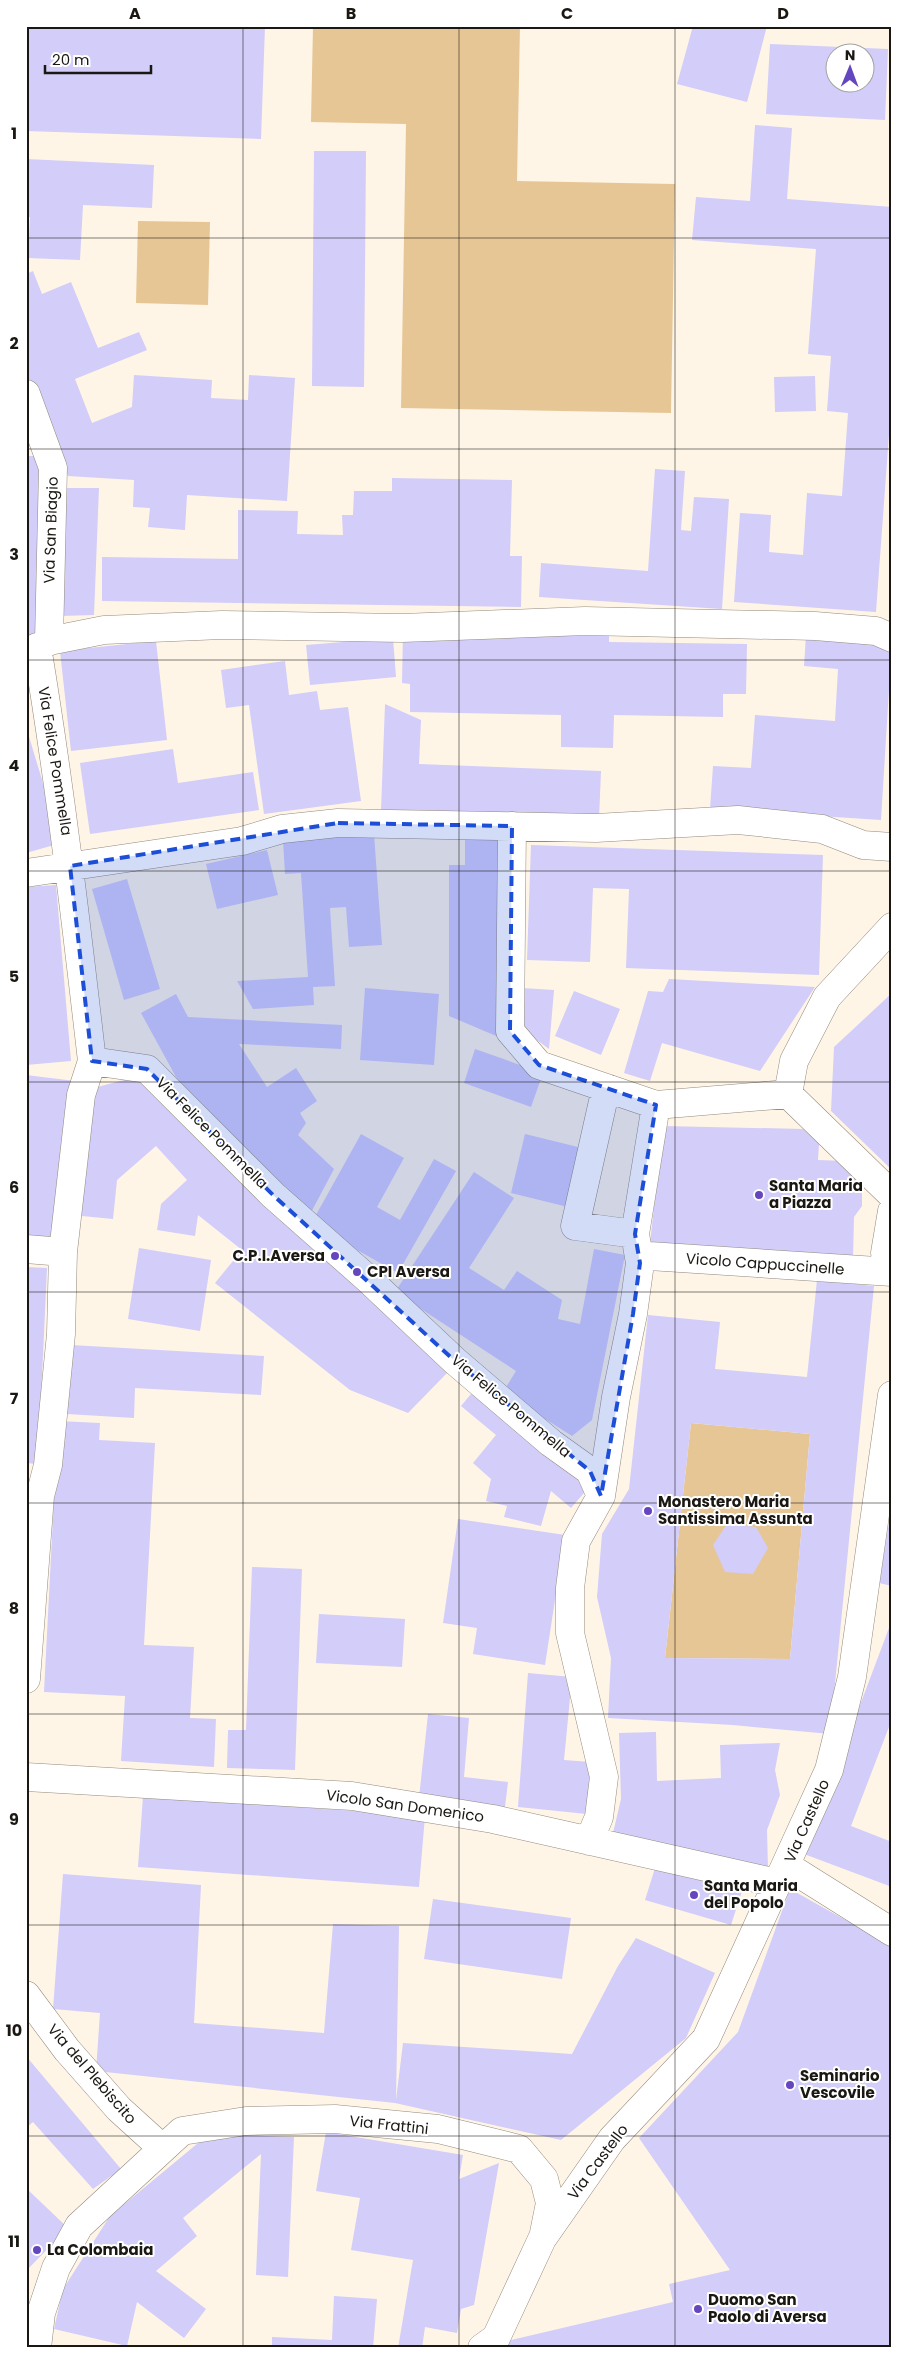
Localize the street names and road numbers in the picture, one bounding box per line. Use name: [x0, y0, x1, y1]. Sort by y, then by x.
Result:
street label: Via San Biagio: [38, 476, 63, 584]
street label: Via Felice Pommella: [33, 685, 78, 837]
street label: Via Felice Pommella: [152, 1072, 273, 1193]
street label: Vicolo Cappuccinelle: [685, 1247, 845, 1280]
street label: Via Felice Pommella: [447, 1349, 576, 1462]
street label: Via Castello: [779, 1776, 834, 1866]
street label: Vicolo San Domenico: [325, 1784, 485, 1827]
street label: Via del Plebiscito: [43, 2019, 142, 2128]
street label: Via Frattini: [349, 2110, 430, 2139]
street label: Via Castello: [562, 2120, 633, 2204]

